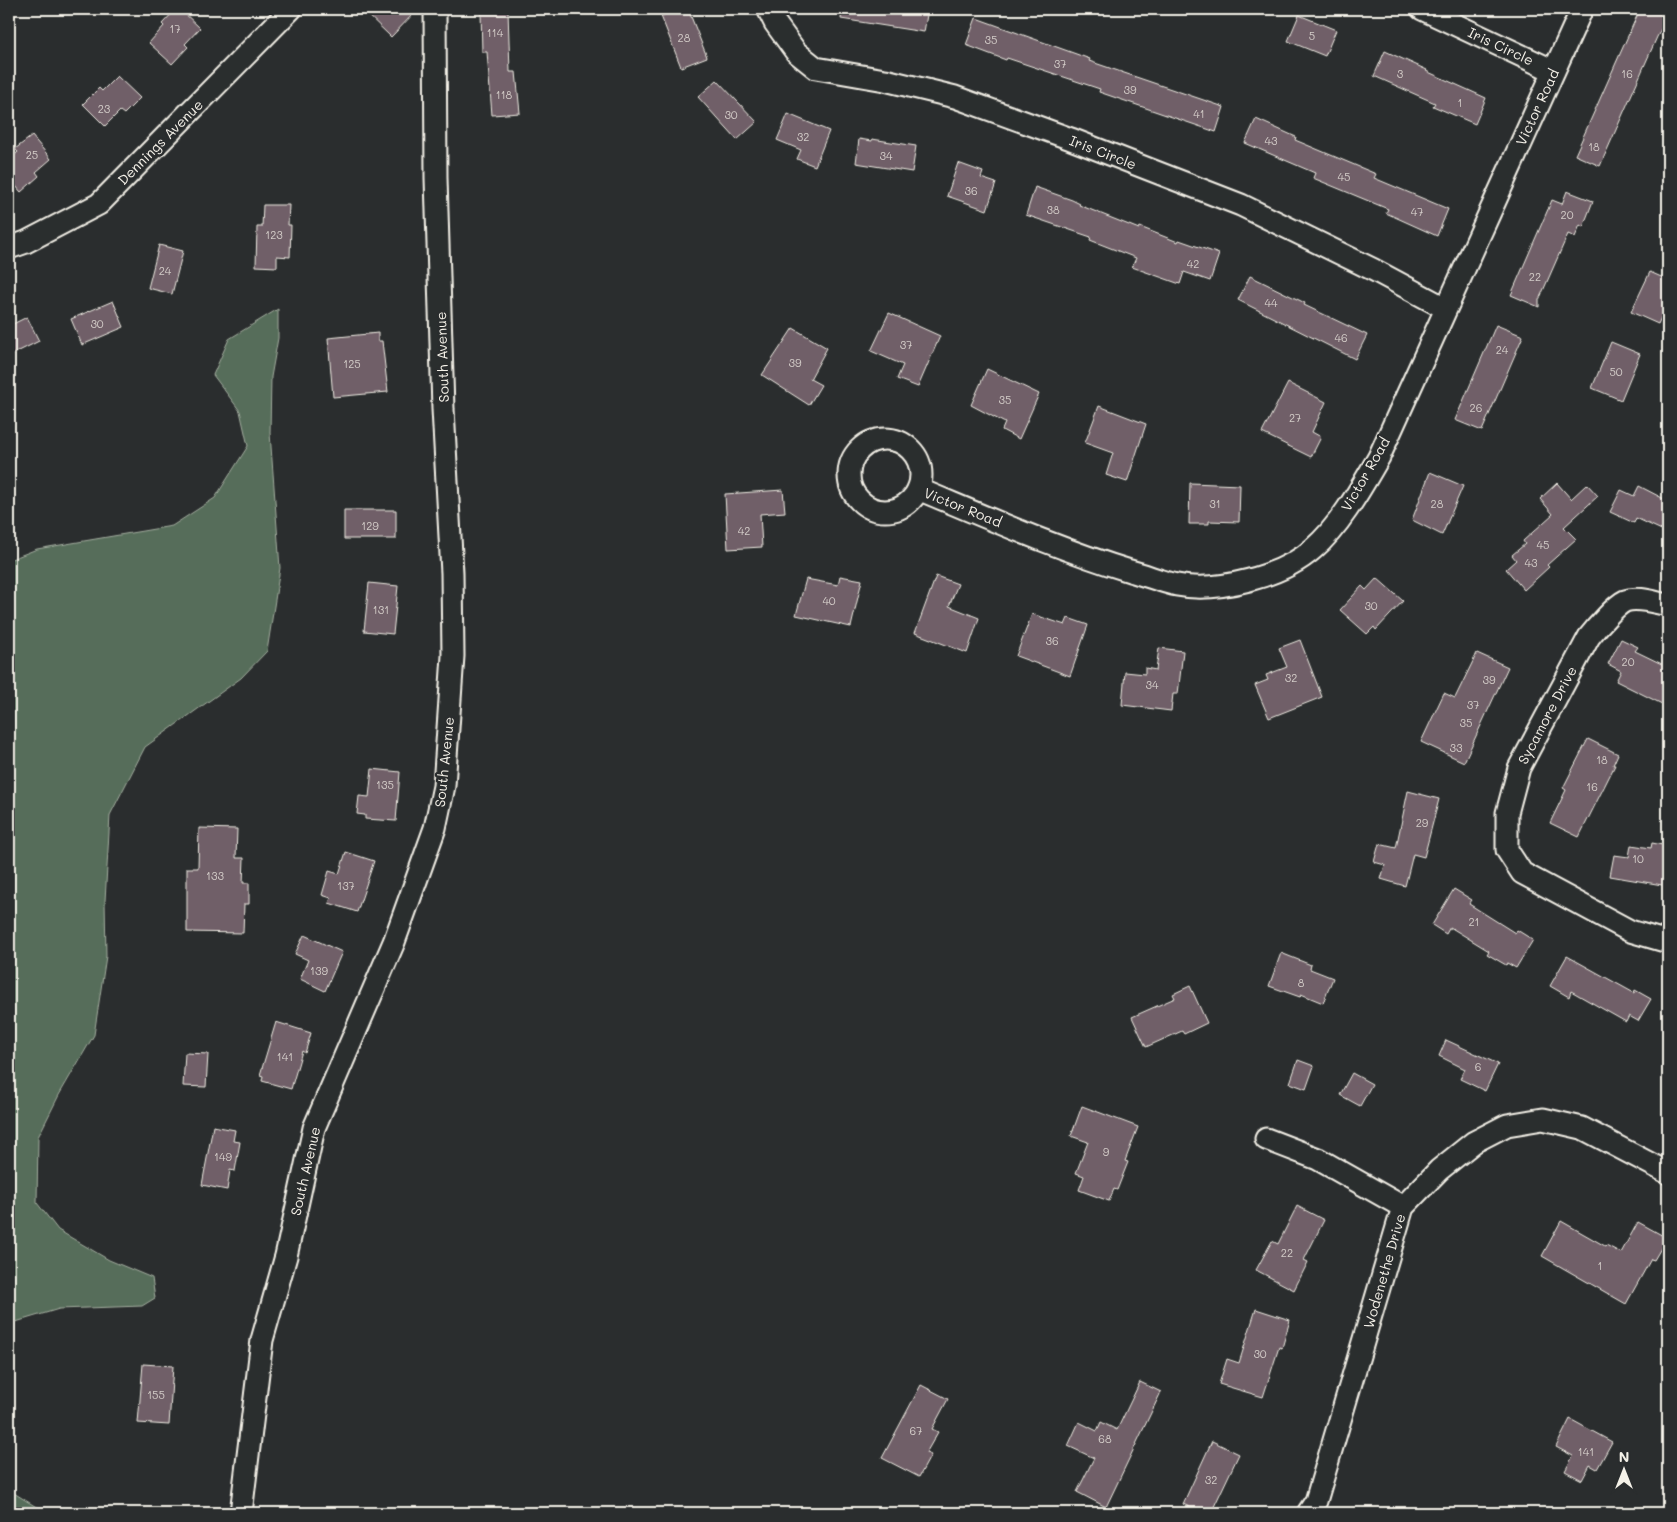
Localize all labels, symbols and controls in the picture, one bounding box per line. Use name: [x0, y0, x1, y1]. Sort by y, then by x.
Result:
house number: 17: [169, 21, 181, 36]
street label: Iris Circle: [1465, 23, 1537, 69]
house number: 114: [487, 25, 504, 40]
house number: 5: [1309, 28, 1315, 43]
house number: 28: [678, 30, 691, 45]
house number: 35: [985, 32, 997, 47]
house number: 37: [1054, 56, 1066, 71]
house number: 3: [1397, 66, 1404, 81]
street label: Victor Road: [1511, 66, 1563, 148]
house number: 16: [1621, 66, 1633, 81]
house number: 39: [1124, 82, 1137, 97]
house number: 118: [496, 87, 513, 102]
street label: Dennings Avenue: [113, 95, 207, 189]
house number: 1: [1458, 95, 1462, 110]
house number: 23: [98, 101, 111, 116]
house number: 41: [1193, 106, 1205, 121]
house number: 30: [724, 107, 738, 122]
house number: 32: [797, 129, 809, 144]
street label: Iris Circle: [1067, 131, 1139, 173]
house number: 43: [1265, 133, 1278, 148]
house number: 18: [1588, 139, 1600, 154]
house number: 25: [26, 147, 38, 162]
house number: 34: [880, 148, 893, 163]
house number: 45: [1338, 169, 1350, 184]
house number: 36: [964, 183, 978, 198]
house number: 38: [1046, 202, 1060, 217]
house number: 47: [1411, 204, 1423, 219]
house number: 20: [1561, 207, 1574, 222]
house number: 123: [265, 227, 283, 242]
house number: 42: [1187, 256, 1199, 271]
house number: 24: [159, 263, 172, 278]
house number: 22: [1529, 269, 1541, 284]
house number: 44: [1265, 295, 1278, 310]
street label: South Avenue: [431, 311, 453, 403]
house number: 30: [90, 316, 104, 331]
house number: 46: [1334, 330, 1348, 345]
house number: 37: [900, 337, 912, 352]
house number: 24: [1496, 342, 1509, 357]
house number: 39: [789, 355, 802, 370]
house number: 125: [343, 356, 361, 371]
house number: 50: [1609, 364, 1623, 379]
house number: 35: [999, 392, 1011, 407]
house number: 26: [1470, 400, 1482, 415]
house number: 27: [1289, 410, 1301, 425]
street label: Victor Road: [1336, 433, 1394, 514]
street label: Victor Road: [921, 483, 1005, 531]
house number: 31: [1209, 496, 1221, 511]
house number: 28: [1431, 496, 1444, 511]
house number: 129: [361, 518, 379, 533]
house number: 42: [738, 523, 750, 538]
house number: 45: [1537, 537, 1549, 552]
house number: 43: [1525, 555, 1538, 570]
house number: 40: [822, 593, 836, 608]
house number: 30: [1364, 598, 1378, 613]
house number: 131: [373, 602, 389, 617]
house number: 36: [1045, 633, 1059, 648]
house number: 20: [1622, 654, 1635, 669]
street label: Sycamore Drive: [1513, 663, 1581, 767]
house number: 32: [1285, 670, 1297, 685]
house number: 39: [1483, 672, 1496, 687]
house number: 34: [1146, 677, 1159, 692]
house number: 37: [1467, 697, 1479, 712]
house number: 35: [1460, 715, 1472, 730]
street label: South Avenue: [430, 716, 458, 808]
house number: 33: [1450, 740, 1463, 755]
house number: 18: [1596, 752, 1608, 767]
house number: 135: [376, 777, 394, 792]
house number: 16: [1586, 779, 1598, 794]
house number: 29: [1416, 815, 1429, 830]
house number: 10: [1632, 851, 1644, 866]
house number: 133: [206, 868, 224, 883]
house number: 137: [337, 878, 355, 893]
house number: 21: [1468, 914, 1480, 929]
house number: 139: [310, 963, 328, 978]
house number: 8: [1298, 975, 1305, 990]
house number: 141: [277, 1049, 293, 1064]
house number: 6: [1475, 1059, 1481, 1074]
street label: South Avenue: [286, 1125, 324, 1217]
house number: 9: [1103, 1144, 1110, 1159]
house number: 149: [214, 1149, 232, 1164]
street label: Wodenethe Drive: [1358, 1211, 1410, 1331]
house number: 22: [1281, 1245, 1293, 1260]
house number: 1: [1598, 1258, 1602, 1273]
house number: 30: [1253, 1346, 1267, 1361]
house number: 155: [147, 1387, 165, 1402]
house number: 67: [910, 1423, 922, 1438]
house number: 68: [1098, 1431, 1112, 1446]
house number: 141: [1578, 1444, 1594, 1459]
north arrow: [1600, 1444, 1650, 1494]
text: N: [1619, 1447, 1629, 1466]
house number: 32: [1205, 1472, 1217, 1487]

